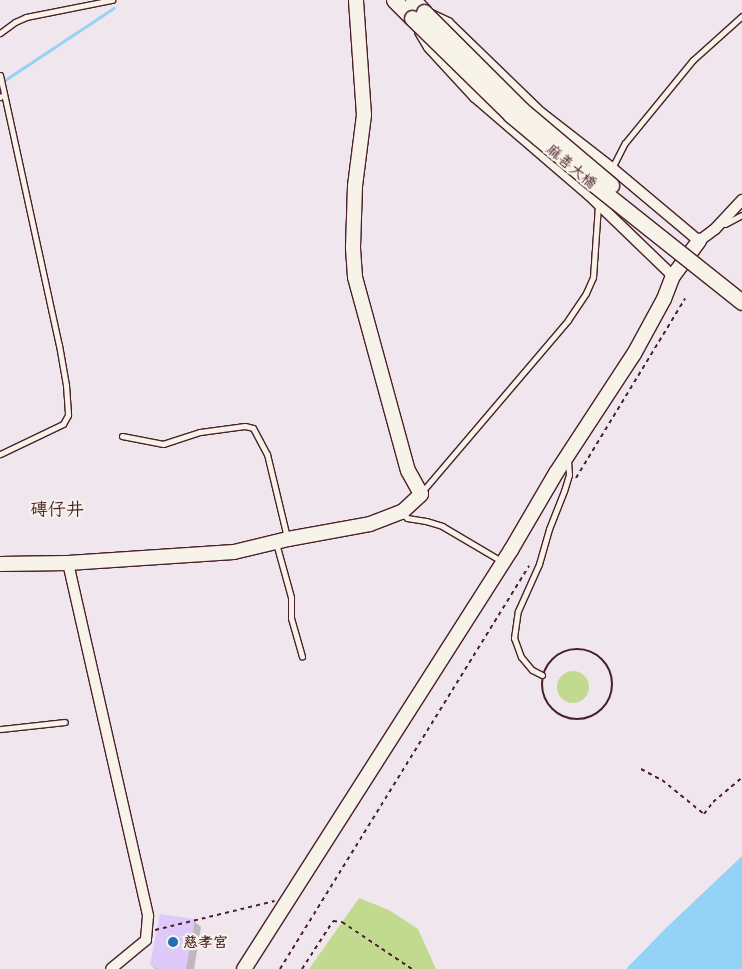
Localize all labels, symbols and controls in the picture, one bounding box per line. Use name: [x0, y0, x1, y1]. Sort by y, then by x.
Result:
street label: 麻善大橋: [543, 140, 601, 192]
district label: 磚仔井: [30, 498, 84, 520]
place label: 慈孝宮: [183, 933, 228, 951]
marker: 慈孝宮: [167, 936, 179, 948]

